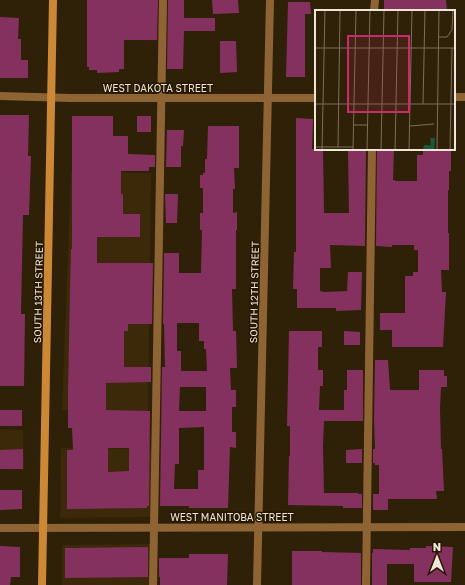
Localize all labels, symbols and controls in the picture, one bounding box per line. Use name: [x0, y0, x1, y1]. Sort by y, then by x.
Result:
inset map: [315, 10, 455, 150]
street label: WEST DAKOTA STREET: [103, 82, 213, 94]
street label: SOUTH 13TH STREET: [31, 241, 45, 343]
street label: SOUTH 12TH STREET: [247, 241, 261, 343]
street label: WEST MANITOBA STREET: [170, 511, 294, 523]
north arrow: [417, 537, 457, 577]
text: N: [433, 540, 441, 553]

